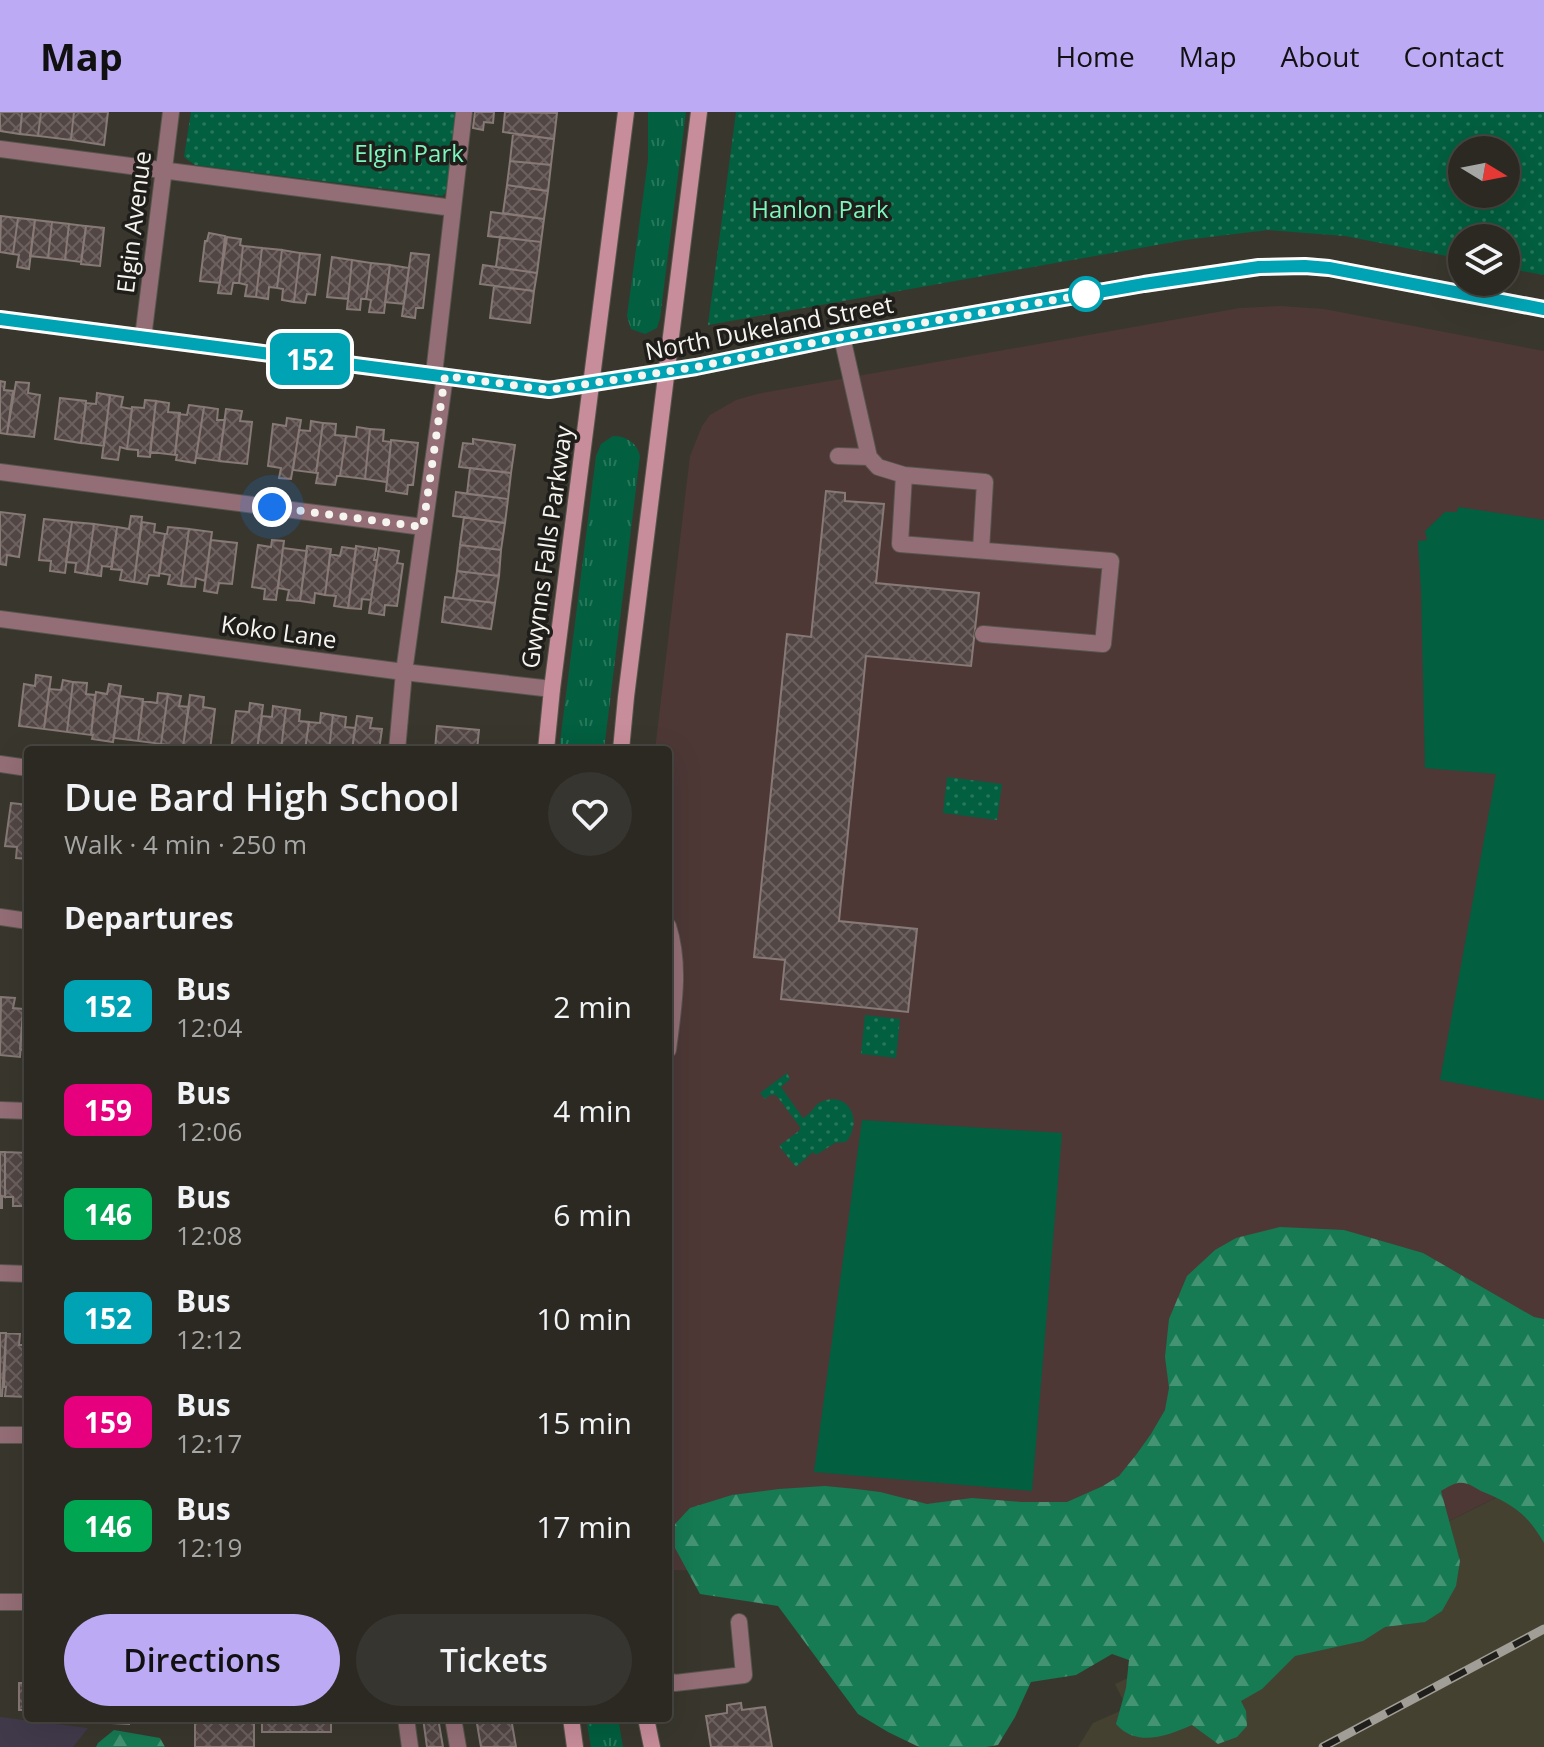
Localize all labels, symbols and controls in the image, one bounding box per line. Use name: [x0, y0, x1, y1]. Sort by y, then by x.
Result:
text: Map: [40, 30, 123, 82]
text: Home: [1056, 37, 1135, 75]
text: Map: [1179, 37, 1237, 75]
text: About: [1281, 37, 1359, 75]
text: Contact: [1403, 37, 1504, 75]
park label: Elgin Park: [354, 136, 464, 169]
north arrow: [1448, 136, 1520, 208]
map controls: [1448, 136, 1520, 296]
street label: Elgin Avenue: [108, 149, 158, 295]
park label: Hanlon Park: [751, 192, 889, 225]
button: layers: [1448, 224, 1520, 296]
unlabelled marker: [1069, 277, 1103, 311]
street label: North Dukeland Street: [642, 287, 896, 367]
line badge: 152: [264, 333, 356, 385]
text: 152: [286, 340, 334, 378]
street label: Gwynns Falls Parkway: [513, 423, 580, 671]
your location: [252, 487, 292, 527]
street label: Koko Lane: [219, 607, 339, 655]
text: Due Bard High School: [64, 770, 460, 822]
button: heart: [548, 772, 632, 856]
text: Walk · 4 min · 250 m: [64, 826, 307, 862]
text: Departures: [64, 897, 234, 938]
text: Bus: [176, 968, 231, 1009]
text: 2 min: [553, 986, 632, 1027]
text: 152: [84, 987, 132, 1025]
text: 12:04: [176, 1009, 242, 1045]
text: Bus: [176, 1072, 231, 1113]
text: 4 min: [553, 1090, 632, 1131]
text: 159: [84, 1091, 132, 1129]
text: 12:06: [176, 1113, 242, 1149]
text: Bus: [176, 1176, 231, 1217]
text: 6 min: [553, 1194, 632, 1235]
text: 146: [84, 1195, 132, 1233]
text: 12:08: [176, 1217, 242, 1253]
text: Bus: [176, 1280, 231, 1321]
text: 10 min: [536, 1298, 632, 1339]
text: 152: [84, 1299, 132, 1337]
text: 12:12: [176, 1321, 242, 1357]
text: Bus: [176, 1384, 231, 1425]
text: 15 min: [536, 1402, 632, 1443]
text: 159: [84, 1403, 132, 1441]
text: 12:17: [176, 1425, 242, 1461]
text: Bus: [176, 1488, 231, 1529]
text: 17 min: [536, 1506, 632, 1547]
text: 146: [84, 1507, 132, 1545]
text: 12:19: [176, 1529, 242, 1565]
button: Directions: [64, 1614, 340, 1706]
button: Tickets: [356, 1614, 632, 1706]

